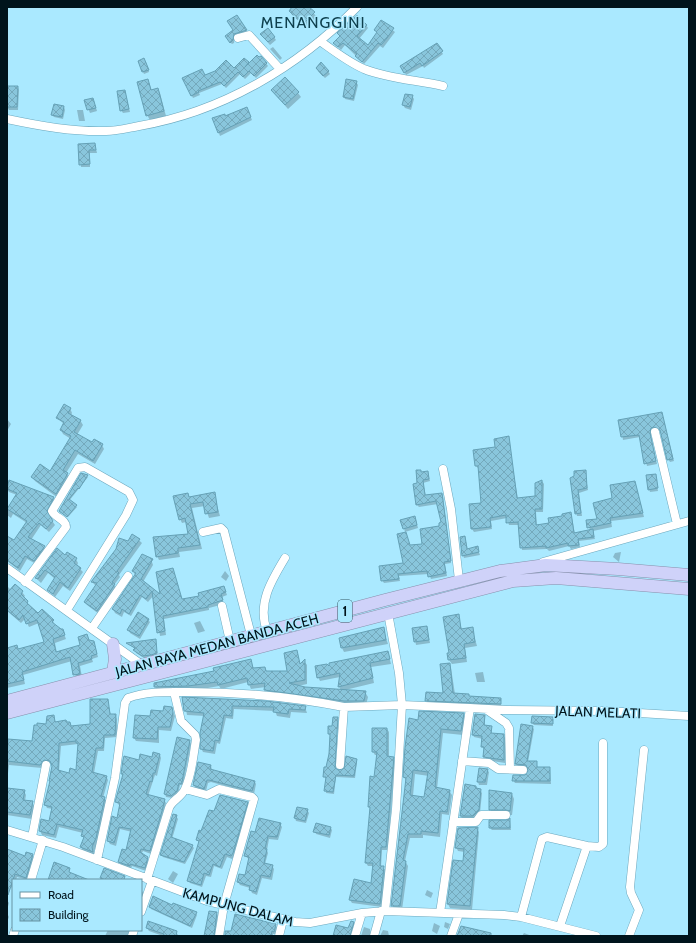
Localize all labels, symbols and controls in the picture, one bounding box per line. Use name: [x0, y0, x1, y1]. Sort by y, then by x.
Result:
district label: MENANGGINI: [260, 13, 366, 32]
road number: 1: [338, 600, 352, 622]
street label: JALAN RAYA MEDAN BANDA ACEH: [112, 609, 321, 681]
street label: JALAN MELATI: [554, 701, 641, 722]
legend: [12, 879, 142, 931]
street label: KAMPUNG DALAM: [181, 884, 295, 930]
text: Road: [48, 887, 74, 902]
text: Building: [48, 907, 90, 922]

